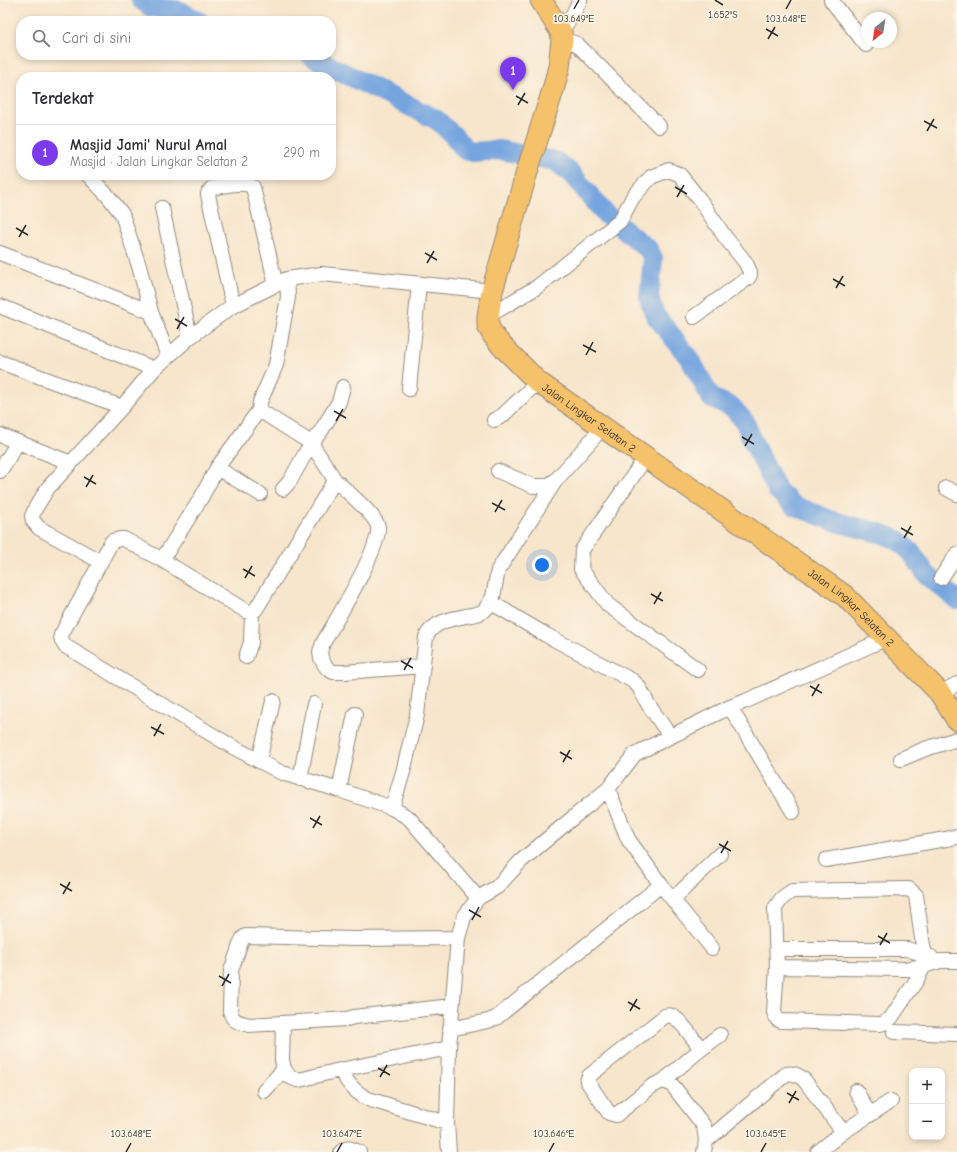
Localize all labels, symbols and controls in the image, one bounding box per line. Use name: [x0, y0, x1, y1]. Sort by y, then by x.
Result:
text: 1.652°S: [708, 9, 738, 21]
north arrow: [861, 12, 897, 48]
text: 103.649°E: [554, 13, 594, 25]
text: 103.648°E: [766, 13, 806, 25]
search box: [16, 16, 336, 60]
icon: search: [30, 27, 52, 49]
text: Cari di sini: [62, 29, 131, 47]
pin: 1: [500, 57, 526, 90]
text: Terdekat: [32, 89, 94, 108]
text: Masjid Jami' Nurul Amal: [70, 136, 227, 154]
text: 1: [42, 145, 48, 160]
text: 290 m: [283, 145, 320, 160]
text: Masjid · Jalan Lingkar Selatan 2: [70, 154, 248, 169]
street label: Jalan Lingkar Selatan 2: [540, 381, 639, 455]
your location: [532, 555, 552, 575]
street label: Jalan Lingkar Selatan 2: [806, 566, 897, 649]
map controls: [909, 1068, 945, 1140]
button: +: [909, 1068, 945, 1104]
button: −: [909, 1104, 945, 1140]
text: 103.648°E: [111, 1128, 151, 1140]
text: 103.647°E: [322, 1128, 362, 1140]
text: 103.646°E: [534, 1128, 574, 1140]
text: 103.645°E: [746, 1128, 786, 1140]

